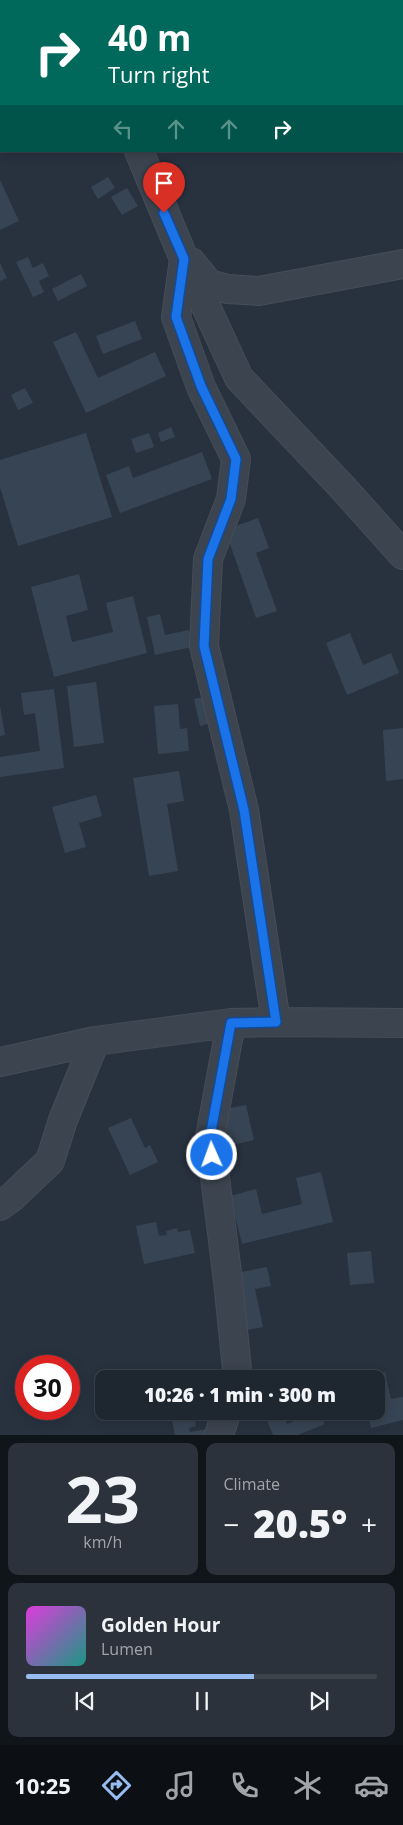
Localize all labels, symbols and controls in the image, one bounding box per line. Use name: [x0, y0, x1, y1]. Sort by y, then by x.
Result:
text: 40 m: [108, 14, 191, 61]
icon: right: [25, 20, 90, 85]
text: Turn right: [108, 59, 210, 89]
icon: left: [109, 115, 137, 143]
icon: ahead: [162, 115, 190, 143]
icon: ahead: [215, 115, 243, 143]
icon: right: [268, 115, 296, 143]
pin: [143, 162, 185, 213]
icon: arrive: [150, 169, 178, 197]
position arrow: [185, 1128, 237, 1180]
speed limit sign: 30: [15, 1355, 80, 1420]
text: 10:26 · 1 min · 300 m: [144, 1382, 336, 1408]
text: 23: [66, 1454, 140, 1542]
text: Climate: [224, 1473, 280, 1495]
text: 20.5°: [253, 1497, 347, 1549]
text: −: [224, 1505, 240, 1543]
text: +: [361, 1505, 377, 1543]
text: km/h: [83, 1531, 122, 1553]
text: Golden Hour: [101, 1612, 220, 1638]
text: Lumen: [101, 1638, 153, 1660]
icon: previous: [71, 1687, 99, 1715]
icon: pause: [188, 1687, 216, 1715]
icon: next: [305, 1687, 333, 1715]
icon: directions: [99, 1768, 134, 1803]
icon: music: [163, 1768, 198, 1803]
icon: phone: [227, 1768, 262, 1803]
icon: climate: [290, 1768, 325, 1803]
icon: car: [354, 1768, 389, 1803]
text: 10:25: [14, 1770, 71, 1800]

